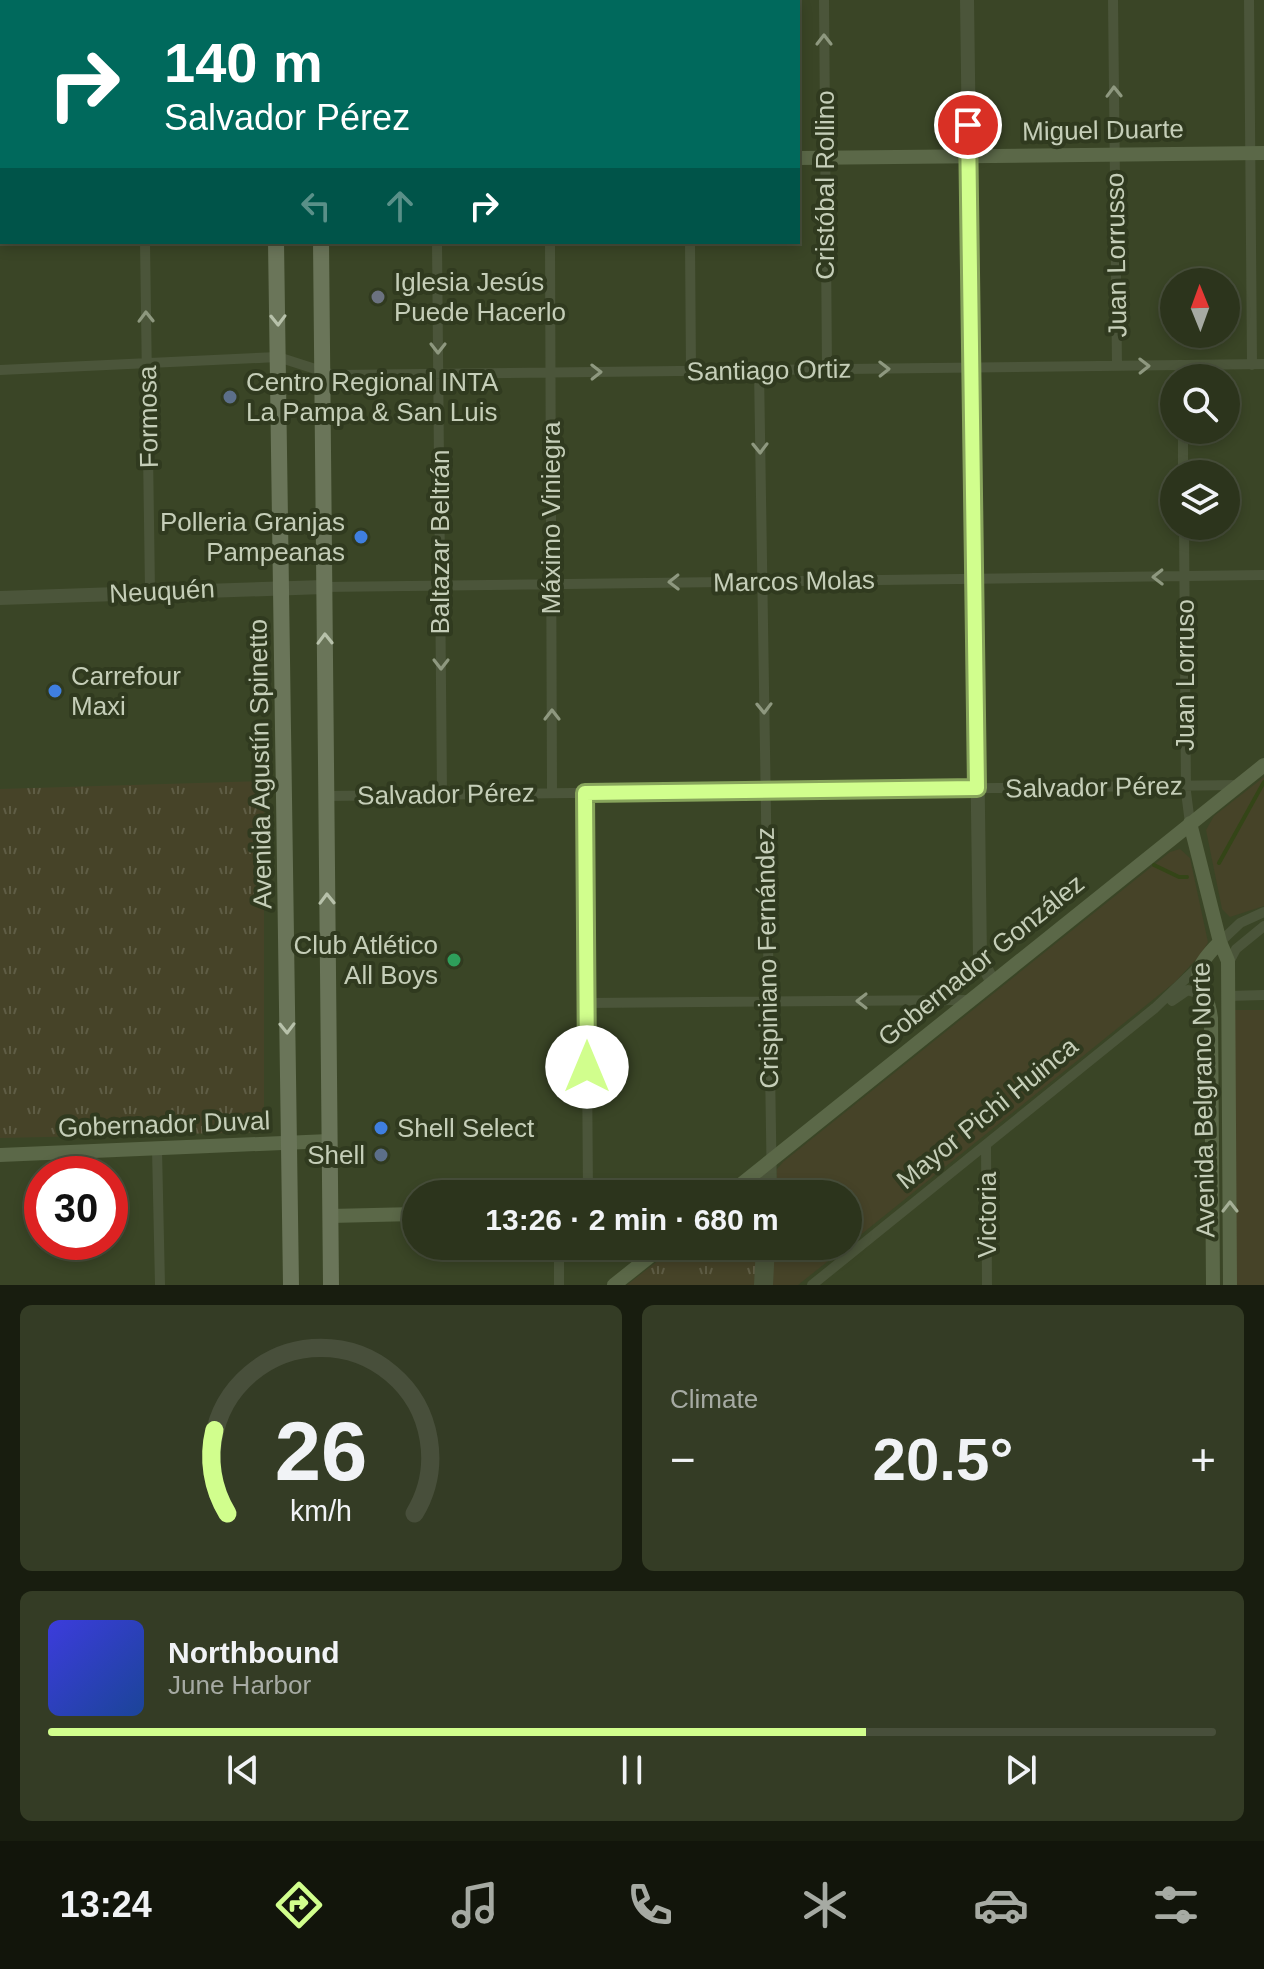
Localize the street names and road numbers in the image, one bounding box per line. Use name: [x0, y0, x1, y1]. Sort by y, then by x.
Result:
street label: Cristóbal Rollino: [810, 90, 840, 280]
street label: Miguel Duarte: [1022, 114, 1184, 146]
street label: Juan Lorrusso: [1100, 172, 1132, 338]
street label: Santiago Ortiz: [686, 354, 852, 386]
street label: Formosa: [132, 365, 164, 469]
street label: Máximo Viniegra: [536, 421, 566, 615]
street label: Baltazar Beltrán: [425, 450, 455, 634]
street label: Marcos Molas: [713, 565, 875, 597]
street label: Neuquén: [109, 573, 215, 609]
street label: Juan Lorruso: [1170, 599, 1200, 751]
street label: Avenida Agustín Spinetto: [242, 619, 278, 909]
street label: Salvador Pérez: [1005, 770, 1183, 804]
street label: Salvador Pérez: [357, 777, 535, 811]
street label: Crispiniano Fernández: [750, 827, 784, 1089]
street label: Gobernador González: [872, 868, 1090, 1052]
street label: Avenida Belgrano Norte: [1186, 962, 1220, 1238]
street label: Mayor Pichi Huinca: [891, 1031, 1084, 1195]
street label: Gobernador Duval: [57, 1105, 271, 1143]
street label: Victoria: [972, 1171, 1002, 1258]

